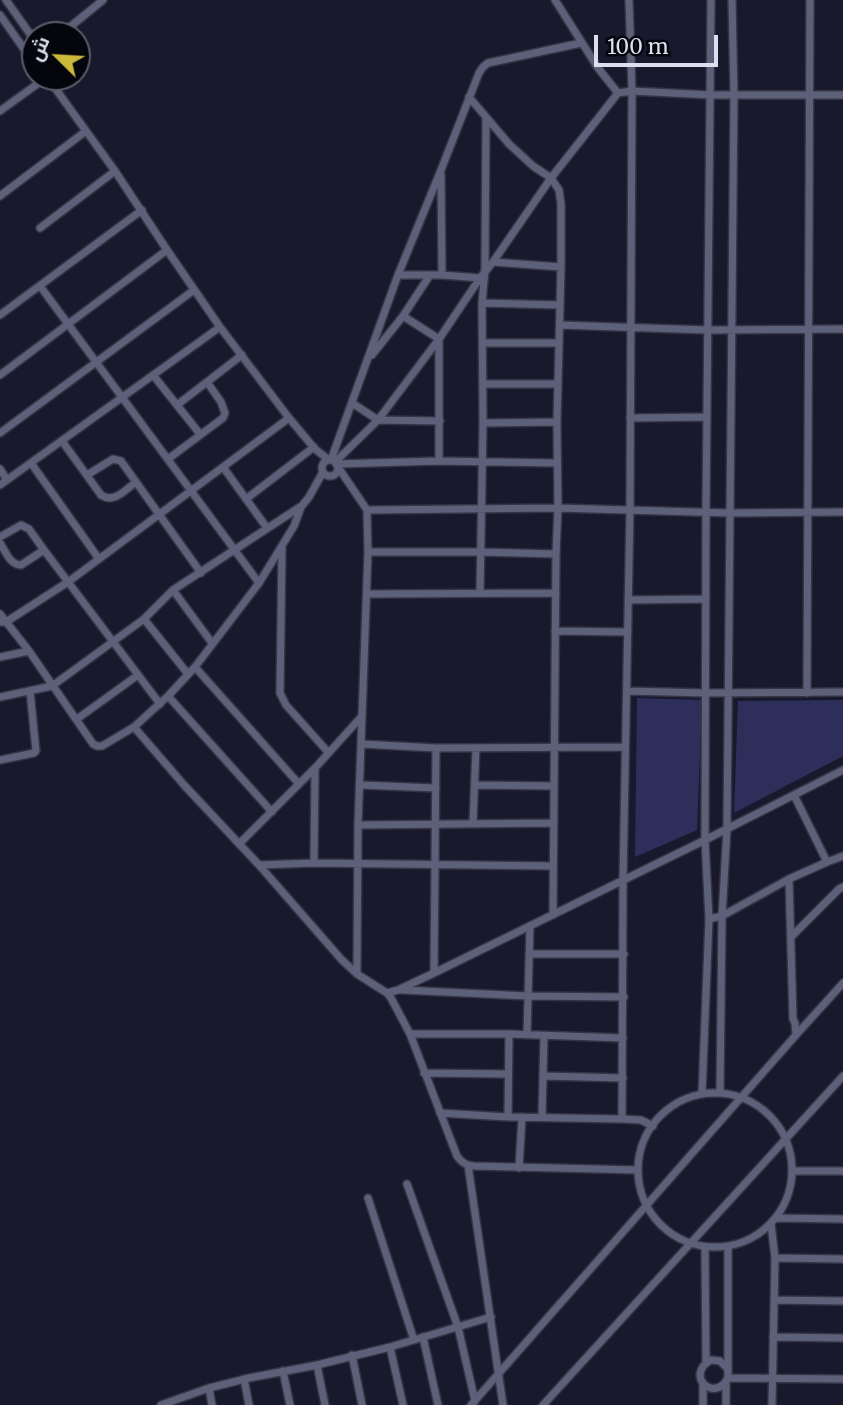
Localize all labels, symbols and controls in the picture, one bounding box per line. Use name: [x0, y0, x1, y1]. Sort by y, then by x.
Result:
north arrow: [21, 21, 91, 91]
scale bar: [598, 21, 722, 65]
text: ش: [23, 32, 55, 64]
text: 100 m: [607, 33, 669, 60]

